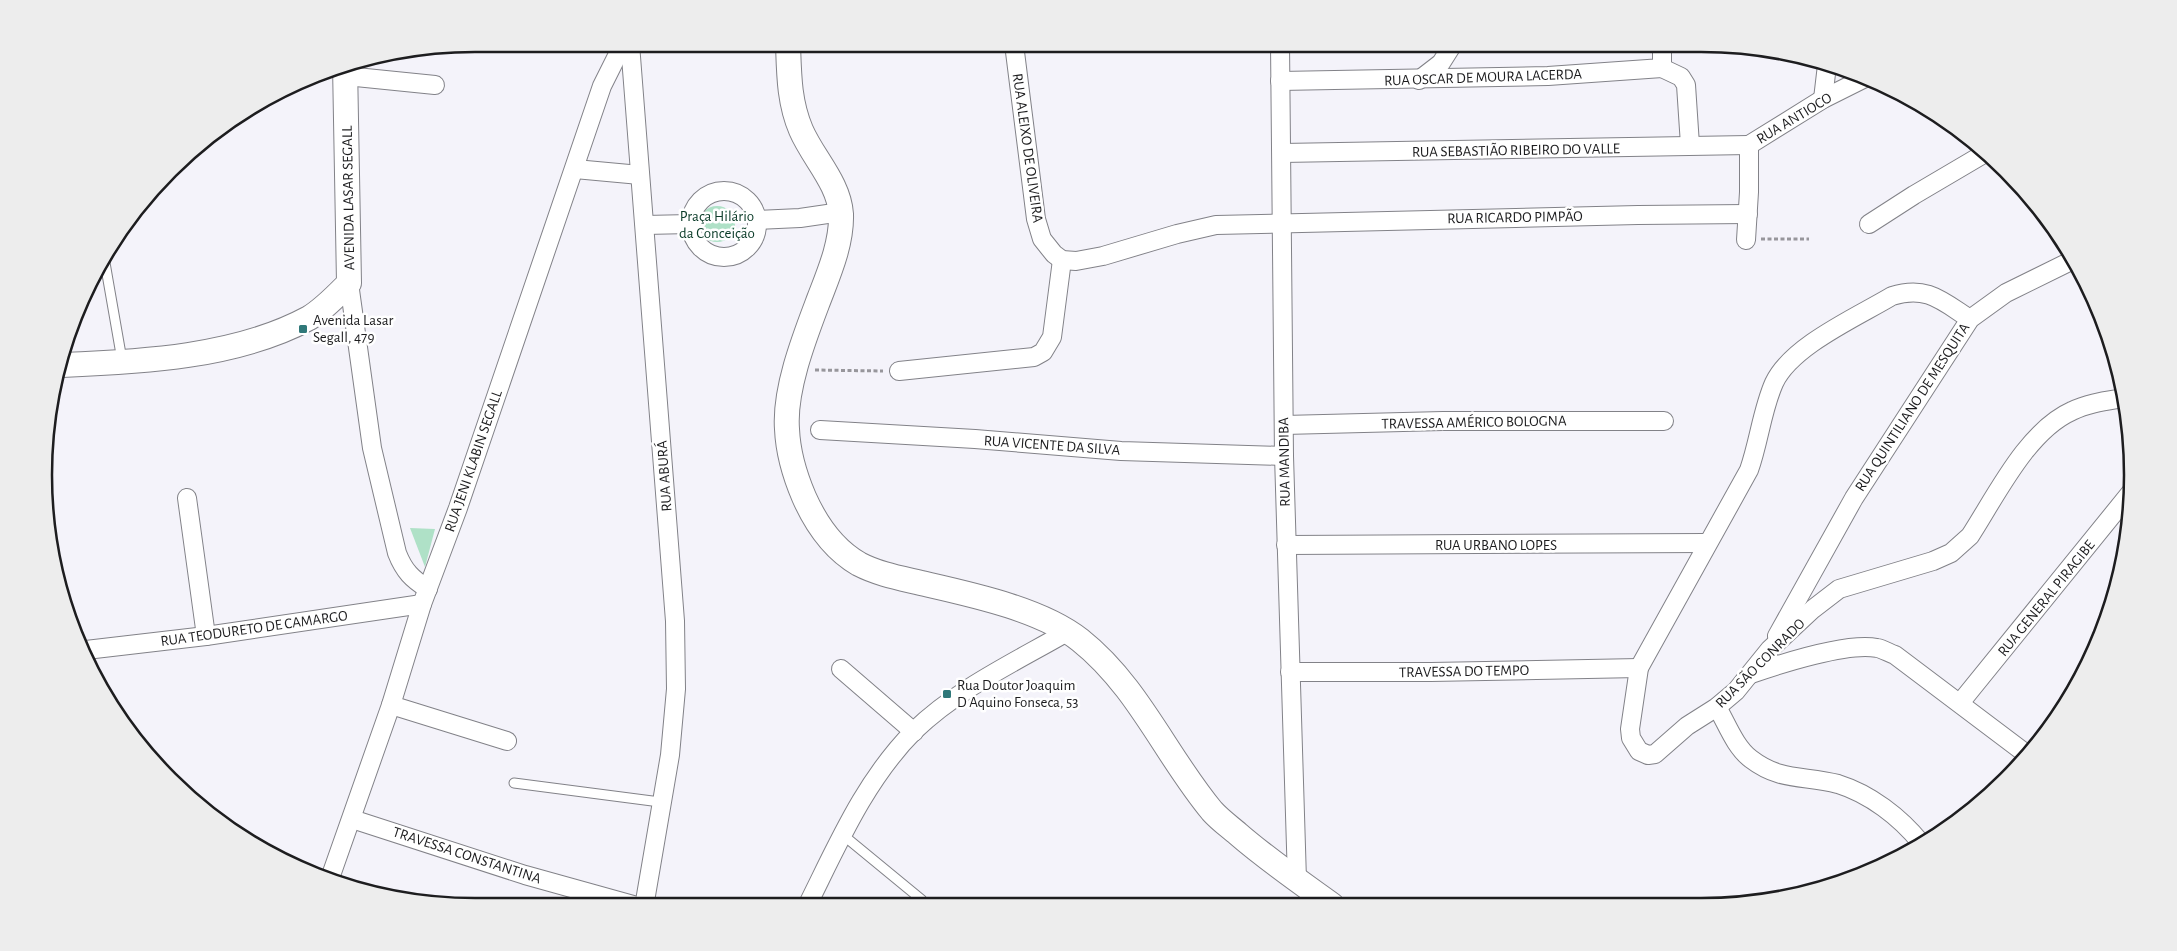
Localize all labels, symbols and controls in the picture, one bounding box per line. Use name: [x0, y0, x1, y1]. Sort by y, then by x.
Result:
street label: RUA OSCAR DE MOURA LACERDA: [1384, 67, 1583, 88]
street label: RUA ALEIXO DE OLIVEIRA: [1010, 72, 1045, 224]
street label: RUA ANTIOCO: [1754, 90, 1835, 147]
street label: AVENIDA LASAR SEGALL: [340, 125, 357, 270]
street label: RUA SEBASTIÃO RIBEIRO DO VALLE: [1412, 140, 1620, 160]
street label: RUA RICARDO PIMPÃO: [1447, 208, 1583, 226]
park label: Praça Hilário da Conceição: [679, 209, 755, 241]
place label: Avenida Lasar Segall, 479: [313, 313, 393, 345]
street label: RUA QUINTILIANO DE MESQUITA: [1852, 320, 1973, 494]
marker: Avenida Lasar Segall, 479: [297, 323, 309, 335]
street label: RUA JENI KLABIN SEGALL: [442, 388, 505, 534]
street label: TRAVESSA AMÉRICO BOLOGNA: [1381, 411, 1567, 432]
street label: RUA MANDIBA: [1276, 417, 1293, 507]
street label: RUA VICENTE DA SILVA: [983, 433, 1121, 458]
street label: RUA ABURÁ: [653, 439, 674, 512]
street label: RUA GENERAL PIRAGIBE: [1995, 537, 2098, 659]
street label: RUA URBANO LOPES: [1435, 538, 1557, 553]
street label: RUA TEODURETO DE CAMARGO: [160, 608, 349, 649]
street label: RUA SÃO CONRADO: [1712, 615, 1808, 711]
street label: TRAVESSA DO TEMPO: [1399, 663, 1529, 680]
place label: Rua Doutor Joaquim D Aquino Fonseca, 53: [957, 678, 1078, 710]
marker: Rua Doutor Joaquim D Aquino Fonseca, 53: [941, 688, 953, 700]
street label: TRAVESSA CONSTANTINA: [391, 824, 543, 887]

